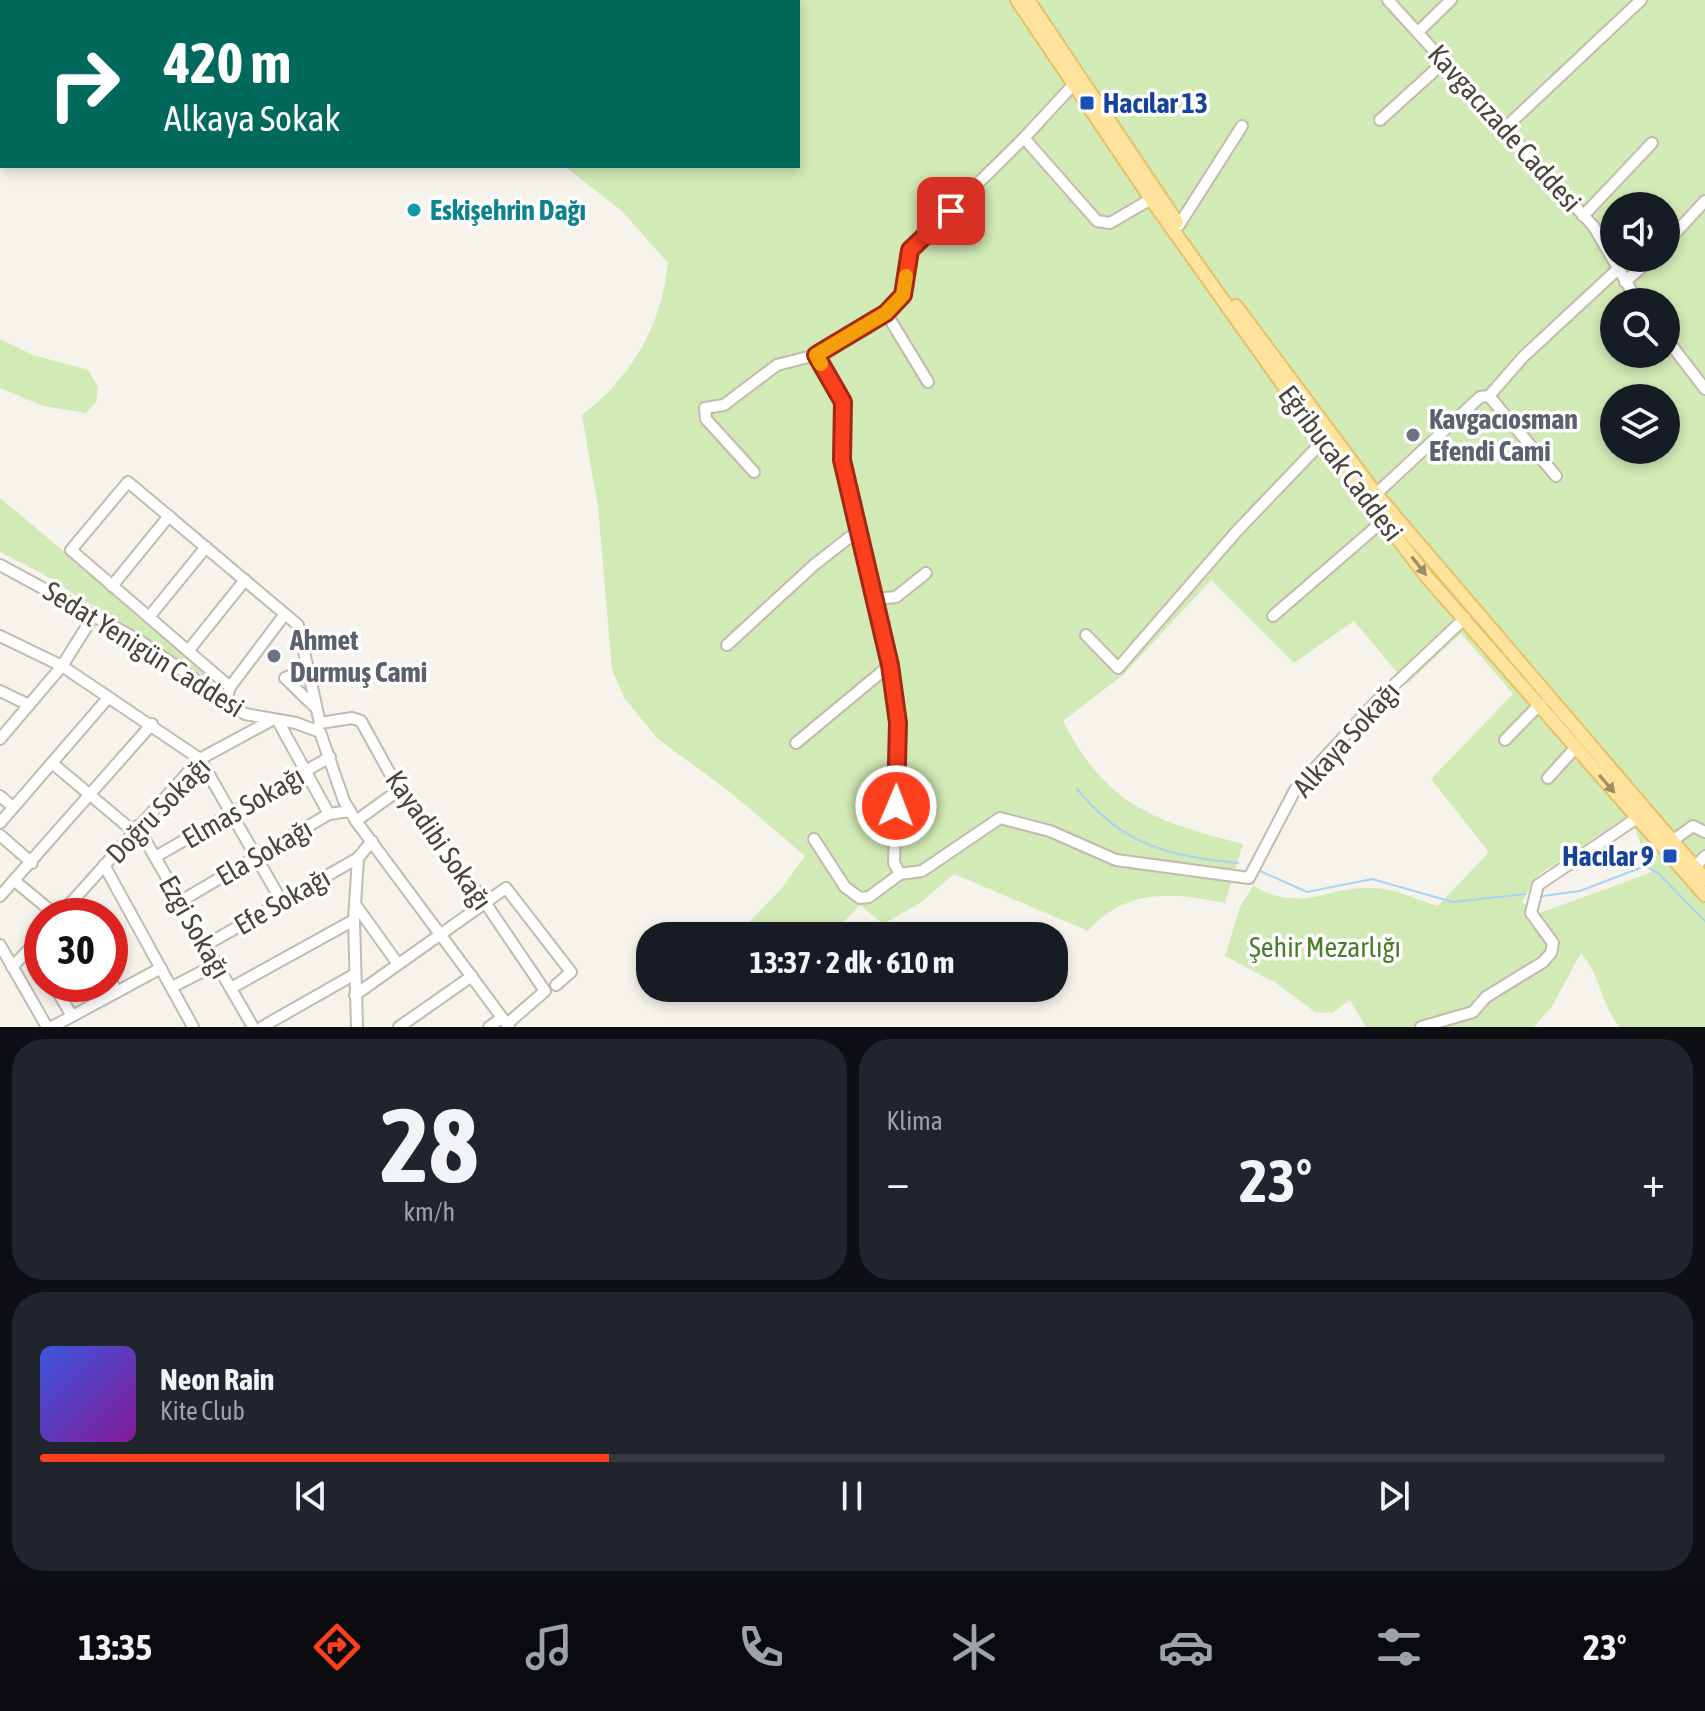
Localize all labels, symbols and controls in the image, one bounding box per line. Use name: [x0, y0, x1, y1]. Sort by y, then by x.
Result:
text: 420 m: [164, 31, 291, 95]
icon: right: [32, 32, 136, 136]
street label: Kavgacızade Caddesi: [1422, 38, 1588, 218]
place label: Hacılar 13: [1103, 87, 1208, 119]
marker: Hacılar 13: [1078, 94, 1096, 112]
text: Alkaya Sokak: [164, 97, 340, 139]
pin: [917, 177, 985, 245]
icon: arrive: [929, 189, 973, 233]
map controls: [1600, 192, 1680, 464]
button: sound: [1600, 192, 1680, 272]
place label: Eskişehrin Dağı: [430, 194, 586, 226]
marker: Eskişehrin Dağı: [405, 201, 423, 219]
button: search: [1600, 288, 1680, 368]
street label: Eğribucak Caddesi: [1272, 379, 1410, 547]
button: layers: [1600, 384, 1680, 464]
place label: Kavgacıosman Efendi Cami: [1429, 403, 1578, 467]
marker: Kavgacıosman Efendi Cami: [1404, 426, 1422, 444]
one-way arrow: [1410, 556, 1426, 576]
street label: Sedat Yenigün Caddesi: [38, 574, 250, 724]
place label: Ahmet Durmuş Cami: [289, 624, 427, 688]
marker: Ahmet Durmuş Cami: [265, 647, 283, 665]
street label: Alkaya Sokağı: [1286, 675, 1406, 803]
street label: Doğru Sokağı: [100, 750, 216, 870]
street label: Elmas Sokağı: [177, 759, 309, 855]
street label: Kayadibi Sokağı: [379, 764, 499, 916]
position arrow: [854, 764, 938, 848]
one-way arrow: [1597, 774, 1615, 793]
street label: Ela Sokağı: [211, 812, 317, 892]
place label: Hacılar 9: [1562, 840, 1654, 872]
marker: Hacılar 9: [1661, 847, 1679, 865]
street label: Efe Sokağı: [229, 861, 335, 941]
street label: Ezgi Sokağı: [153, 870, 237, 984]
speed limit sign: 30: [24, 898, 128, 1002]
park label: Şehir Mezarlığı: [1249, 931, 1401, 963]
text: 13:37 · 2 dk · 610 m: [750, 945, 954, 979]
text: 28: [380, 1085, 478, 1204]
text: Klima: [887, 1106, 943, 1136]
text: 23°: [1239, 1146, 1312, 1215]
text: −: [887, 1156, 909, 1206]
text: +: [1642, 1156, 1665, 1206]
text: km/h: [403, 1197, 455, 1227]
text: Neon Rain: [160, 1362, 274, 1396]
text: Kite Club: [160, 1396, 245, 1426]
icon: previous: [289, 1474, 333, 1518]
icon: pause: [830, 1474, 874, 1518]
icon: next: [1372, 1474, 1416, 1518]
icon: directions: [309, 1619, 365, 1675]
icon: music: [521, 1619, 577, 1675]
icon: phone: [733, 1619, 789, 1675]
icon: climate: [946, 1619, 1002, 1675]
icon: car: [1158, 1619, 1214, 1675]
icon: filters: [1371, 1619, 1427, 1675]
text: 13:35: [78, 1626, 152, 1668]
text: 23°: [1583, 1626, 1627, 1668]

